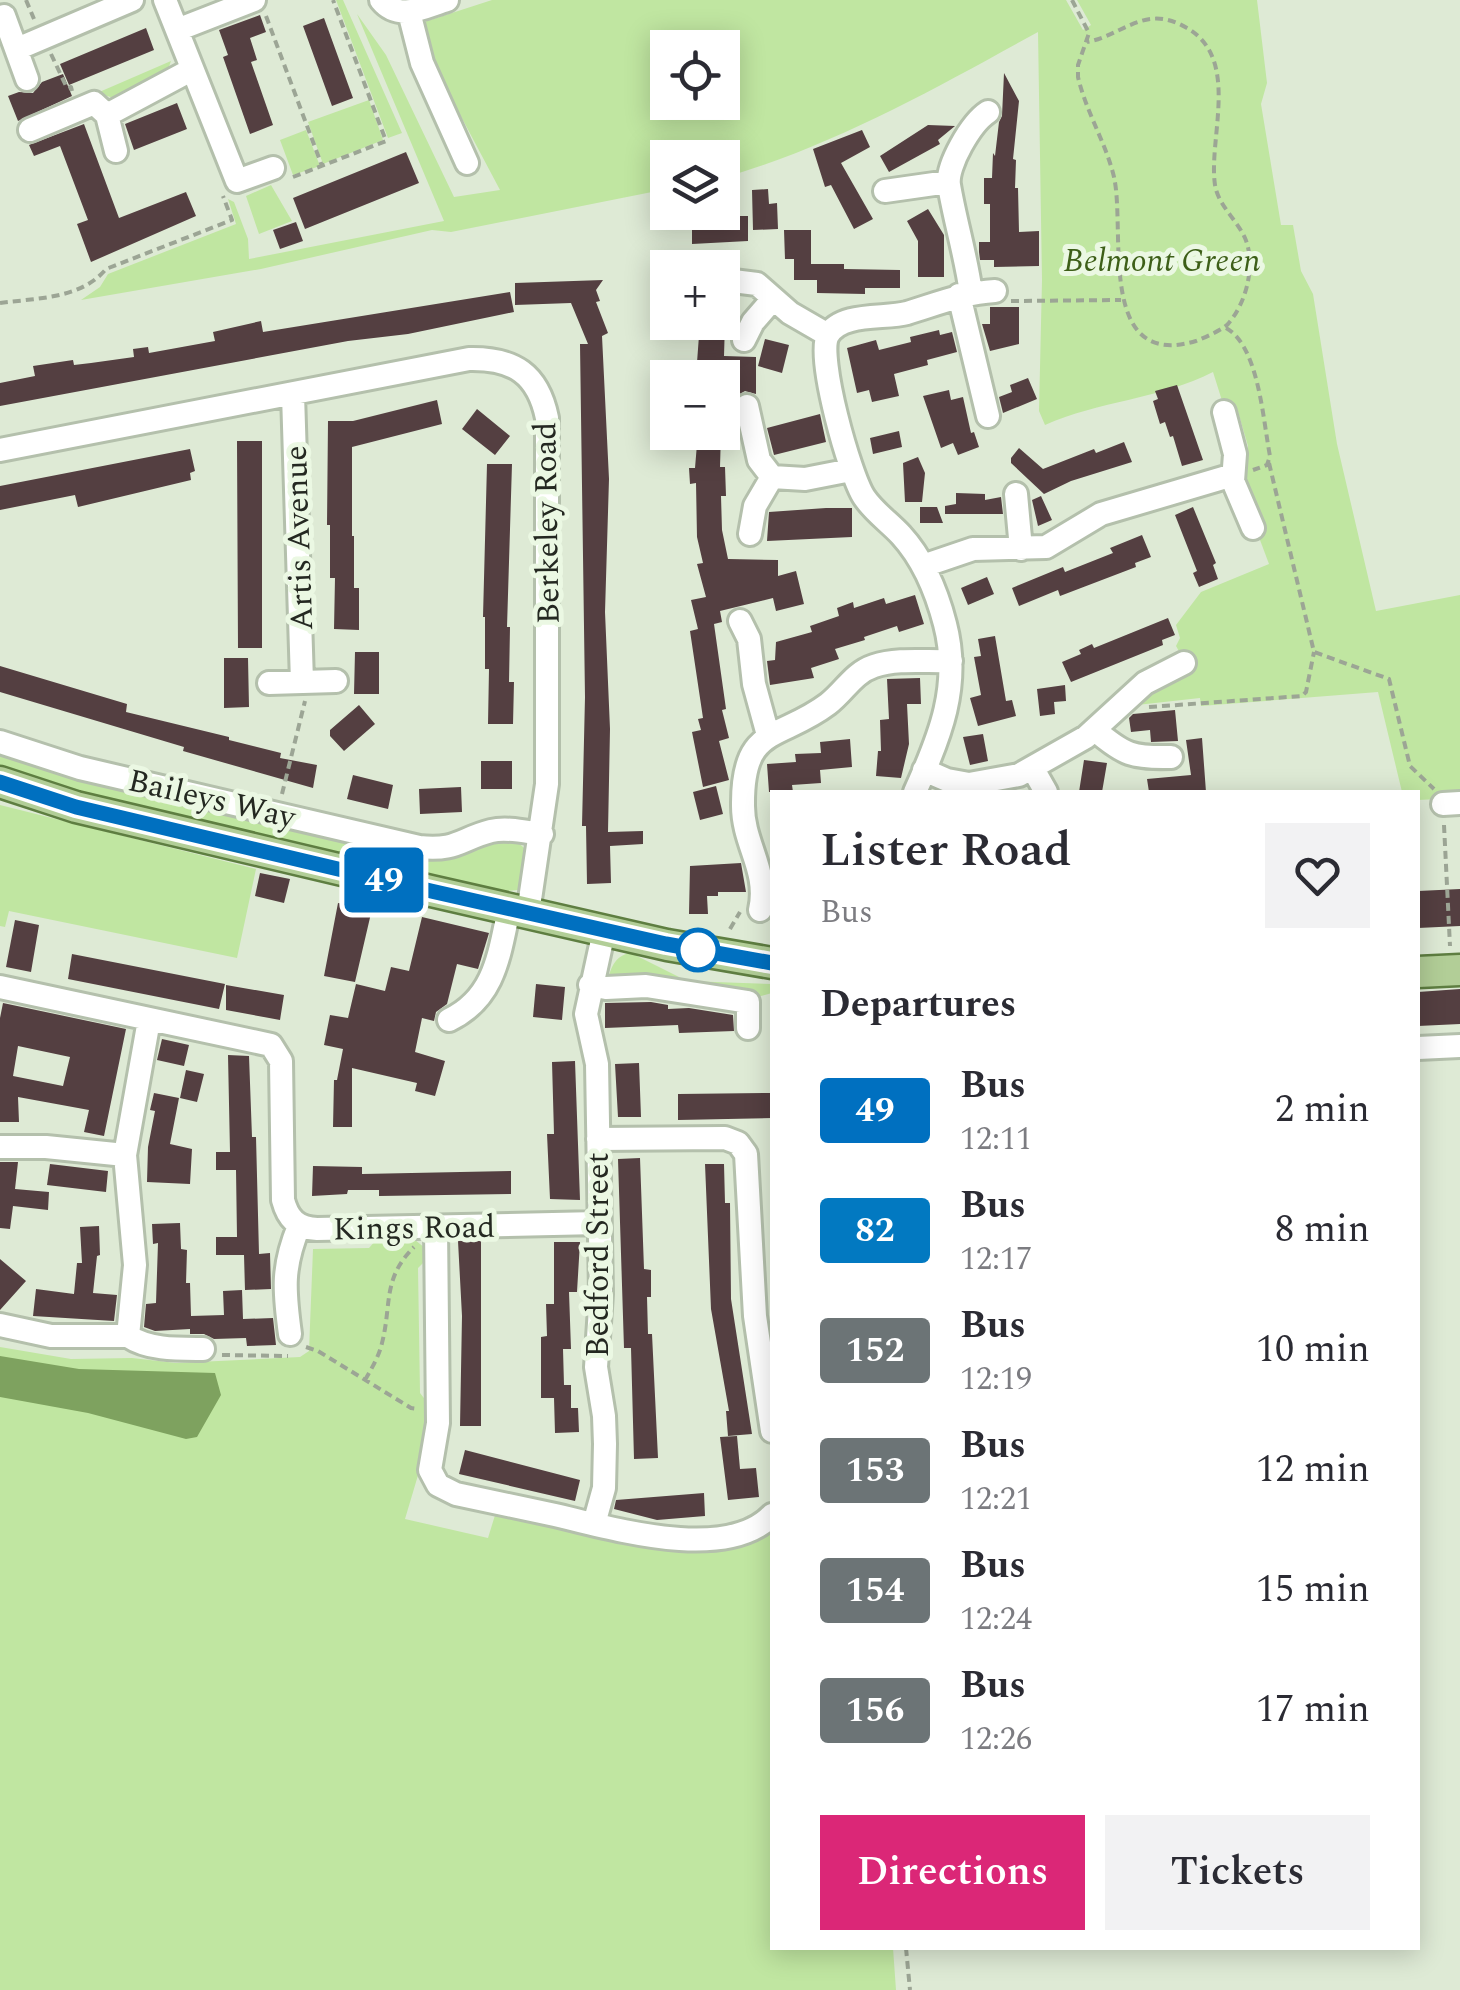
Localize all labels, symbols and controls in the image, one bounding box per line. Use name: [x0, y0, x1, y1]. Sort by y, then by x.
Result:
map controls: [650, 30, 740, 450]
button: locate: [650, 30, 740, 120]
button: layers: [650, 140, 740, 230]
park label: Belmont Green: [1064, 237, 1260, 286]
button: +: [650, 250, 740, 340]
button: −: [650, 360, 740, 450]
street label: Berkeley Road: [521, 421, 574, 625]
street label: Artis Avenue: [272, 444, 327, 632]
street label: Baileys Way: [123, 756, 302, 843]
text: Lister Road: [820, 814, 1071, 887]
button: heart: [1265, 823, 1370, 928]
line badge: 49: [339, 848, 429, 912]
text: 49: [364, 854, 404, 907]
text: Bus: [820, 888, 873, 937]
unlabelled marker: [677, 929, 719, 971]
text: Departures: [820, 976, 1016, 1034]
text: Bus: [960, 1057, 1026, 1115]
text: 2 min: [1275, 1081, 1370, 1139]
text: 49: [855, 1084, 895, 1137]
text: 12:11: [960, 1115, 1032, 1164]
street label: Bedford Street: [574, 1152, 623, 1358]
text: Bus: [960, 1177, 1026, 1235]
text: 8 min: [1275, 1201, 1370, 1259]
street label: Kings Road: [332, 1203, 496, 1254]
text: 82: [855, 1204, 895, 1257]
text: 12:17: [960, 1235, 1032, 1284]
text: Bus: [960, 1297, 1026, 1355]
text: 10 min: [1256, 1321, 1370, 1379]
text: 152: [846, 1324, 904, 1377]
text: 12:19: [960, 1355, 1032, 1404]
text: Bus: [960, 1417, 1026, 1475]
text: 12 min: [1256, 1441, 1370, 1499]
text: 153: [846, 1444, 904, 1497]
text: 12:21: [960, 1475, 1032, 1524]
text: Bus: [960, 1537, 1026, 1595]
text: 15 min: [1256, 1561, 1370, 1619]
text: 154: [846, 1564, 904, 1617]
text: 12:24: [960, 1595, 1032, 1644]
text: Bus: [960, 1657, 1026, 1715]
text: 17 min: [1256, 1681, 1370, 1739]
text: 156: [846, 1684, 904, 1737]
text: 12:26: [960, 1715, 1032, 1764]
button: Directions: [820, 1815, 1085, 1930]
button: Tickets: [1105, 1815, 1370, 1930]

